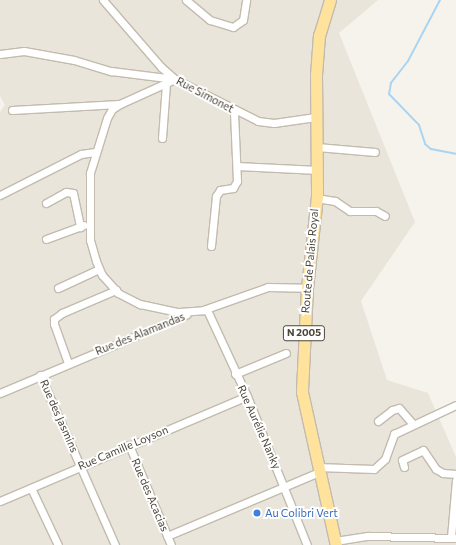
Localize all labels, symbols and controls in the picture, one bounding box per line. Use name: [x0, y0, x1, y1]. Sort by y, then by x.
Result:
street label: Rue Simonet: [174, 74, 236, 116]
street label: Route de Palais Royal: [299, 208, 321, 314]
street label: Rue des Alamandas: [93, 310, 187, 358]
road number: N 2005: [282, 325, 326, 341]
street label: Rue des Jasmins: [37, 378, 81, 454]
street label: Rue Aurélie Nanky: [235, 383, 283, 471]
street label: Rue Camille Loyson: [76, 423, 170, 473]
street label: Rue des Acacias: [129, 456, 171, 534]
place label: Au Colibri Vert: [265, 506, 338, 520]
marker: Au Colibri Vert: [252, 508, 262, 518]

